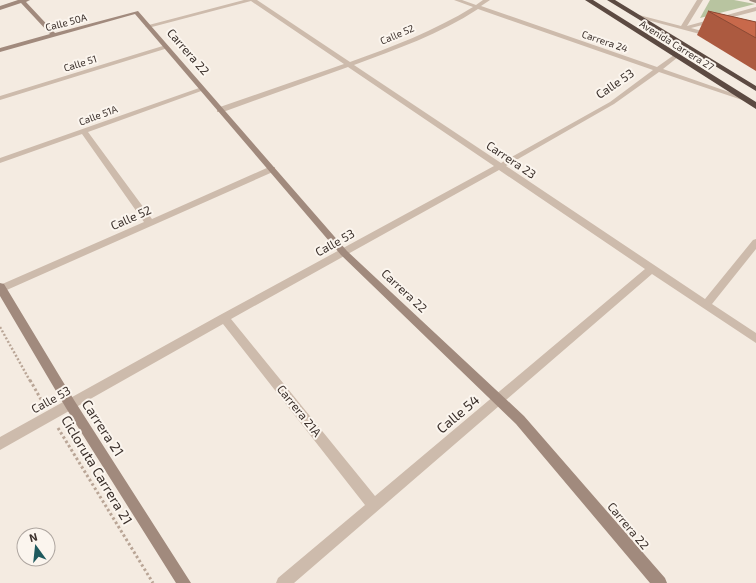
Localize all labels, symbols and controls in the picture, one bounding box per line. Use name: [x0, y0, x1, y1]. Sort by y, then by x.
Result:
street label: Calle 50A: [44, 11, 89, 33]
street label: Avenida Carrera 27: [638, 17, 716, 73]
street label: Calle 52: [378, 21, 416, 47]
street label: Carrera 22: [165, 25, 213, 78]
street label: Carrera 24: [580, 28, 630, 54]
street label: Calle 51: [62, 52, 98, 74]
street label: Calle 53: [593, 65, 636, 101]
street label: Calle 51A: [77, 102, 120, 128]
street label: Carrera 23: [484, 137, 539, 181]
street label: Calle 52: [108, 202, 153, 232]
street label: Calle 53: [312, 226, 357, 259]
street label: Carrera 22: [379, 266, 430, 315]
street label: Carrera 21A: [275, 382, 325, 439]
street label: Calle 53: [28, 383, 73, 416]
street label: Calle 54: [433, 391, 483, 436]
street label: Carrera 21: [79, 396, 128, 459]
street label: Cicloruta Carrera 21: [58, 412, 137, 527]
street label: Carrera 22: [605, 499, 653, 552]
north arrow: [16, 527, 56, 567]
text: N: [28, 530, 39, 544]

